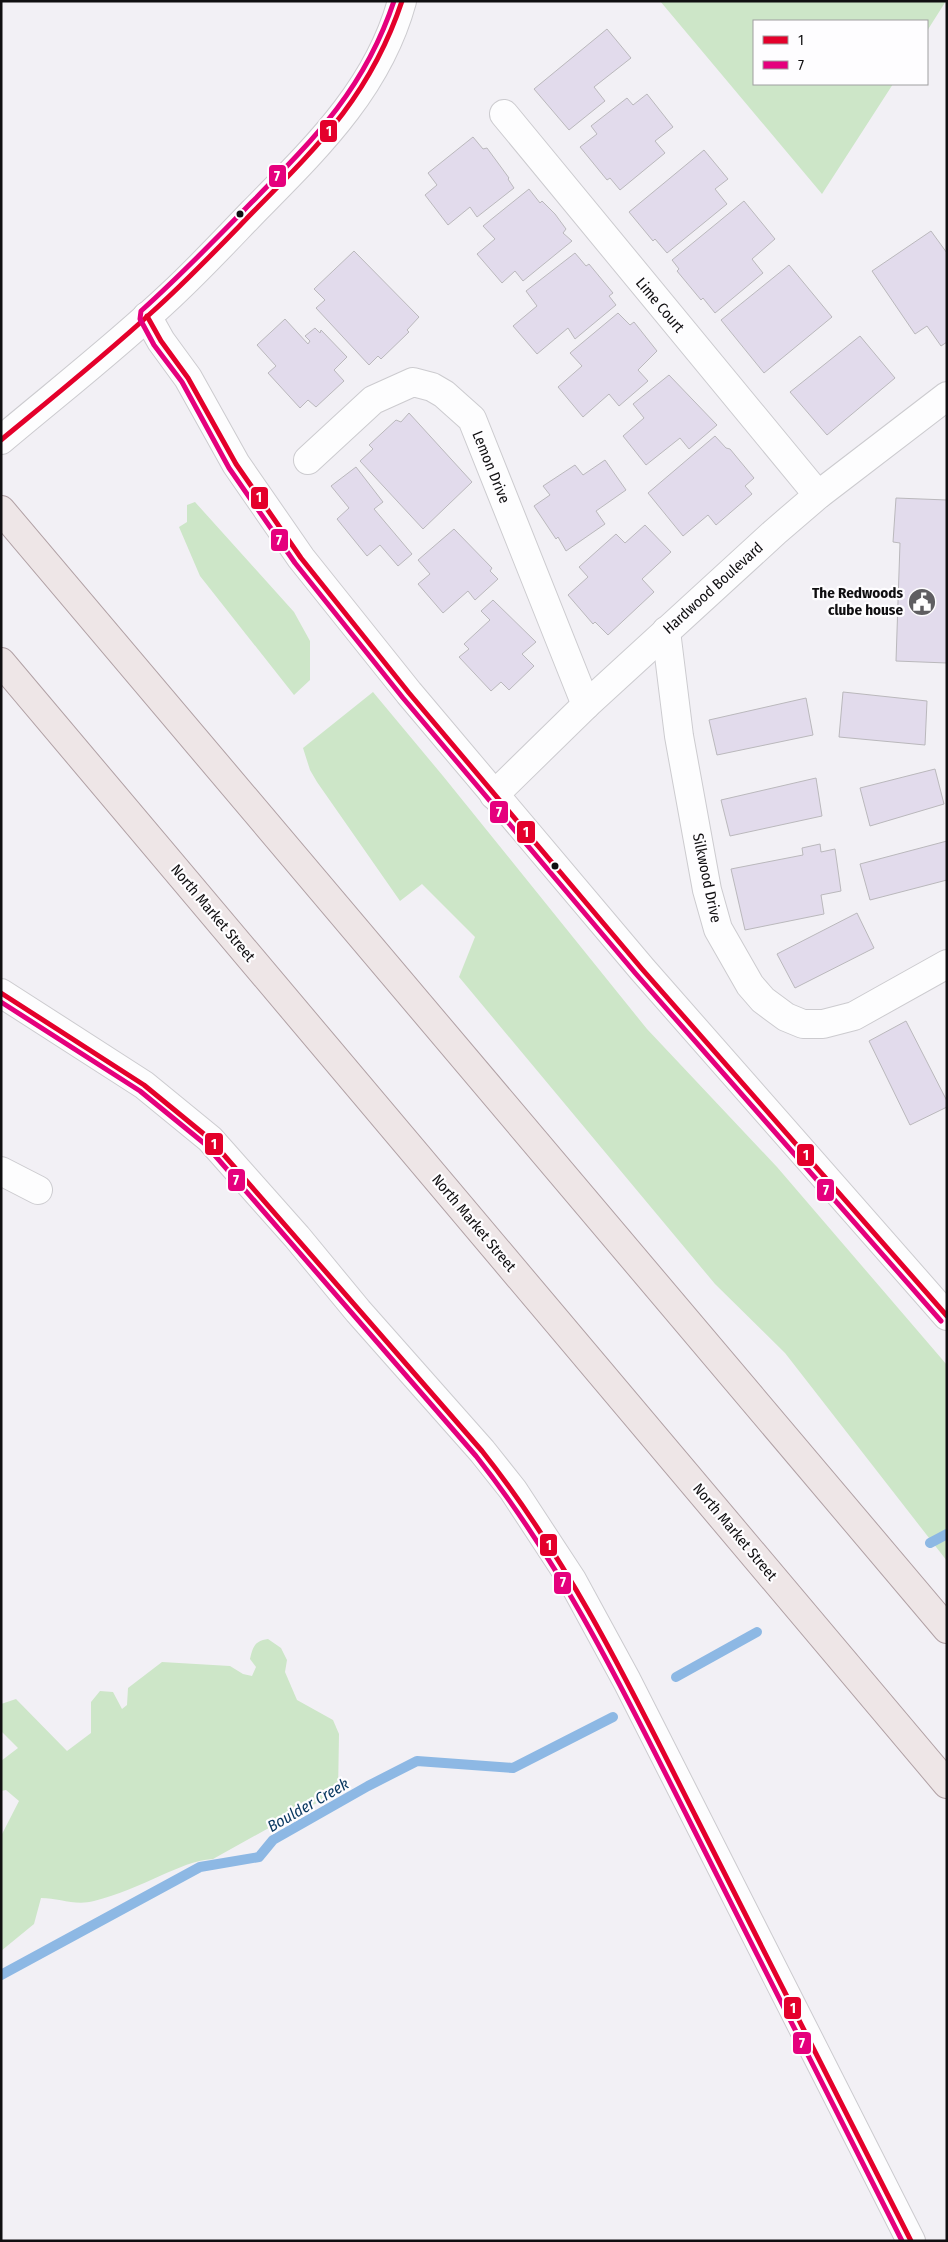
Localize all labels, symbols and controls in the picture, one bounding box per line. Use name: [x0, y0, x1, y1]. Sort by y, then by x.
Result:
legend: [753, 20, 928, 85]
text: 1: [798, 31, 804, 49]
text: 7: [798, 56, 804, 74]
line badge: 1: [319, 119, 338, 143]
text: 1: [326, 123, 332, 140]
line badge: 7: [268, 164, 287, 188]
text: 7: [274, 168, 280, 185]
unlabelled marker: [235, 209, 245, 219]
street label: Lime Court: [632, 274, 688, 336]
street label: Lemon Drive: [468, 428, 514, 506]
line badge: 1: [250, 486, 269, 510]
text: 1: [256, 489, 262, 506]
line badge: 7: [270, 528, 289, 552]
text: 7: [276, 532, 282, 549]
street label: Hardwood Boulevard: [659, 538, 767, 638]
place label: The Redwoods clube house: [812, 584, 903, 619]
public building icon: The Redwoods clube house: [907, 587, 937, 617]
line badge: 7: [489, 800, 509, 824]
text: 7: [496, 804, 502, 821]
line badge: 1: [516, 820, 536, 844]
text: 1: [523, 824, 529, 841]
street label: Silkwood Drive: [689, 832, 725, 924]
street label: North Market Street: [167, 861, 259, 965]
unlabelled marker: [550, 861, 560, 871]
line badge: 1: [204, 1132, 224, 1156]
text: 1: [211, 1136, 217, 1153]
line badge: 1: [796, 1143, 815, 1167]
text: 1: [803, 1147, 809, 1164]
line badge: 7: [227, 1168, 246, 1192]
street label: North Market Street: [428, 1171, 520, 1275]
text: 7: [233, 1172, 239, 1189]
line badge: 7: [816, 1178, 835, 1202]
text: 7: [823, 1182, 829, 1199]
street label: North Market Street: [689, 1480, 781, 1584]
line badge: 1: [539, 1533, 558, 1557]
text: 1: [546, 1537, 552, 1554]
line badge: 7: [553, 1571, 572, 1595]
text: 7: [560, 1574, 566, 1591]
water label: Boulder Creek: [264, 1774, 352, 1836]
line badge: 1: [783, 1996, 802, 2020]
text: 1: [790, 2000, 796, 2017]
line badge: 7: [792, 2031, 812, 2055]
text: 7: [799, 2035, 805, 2052]

